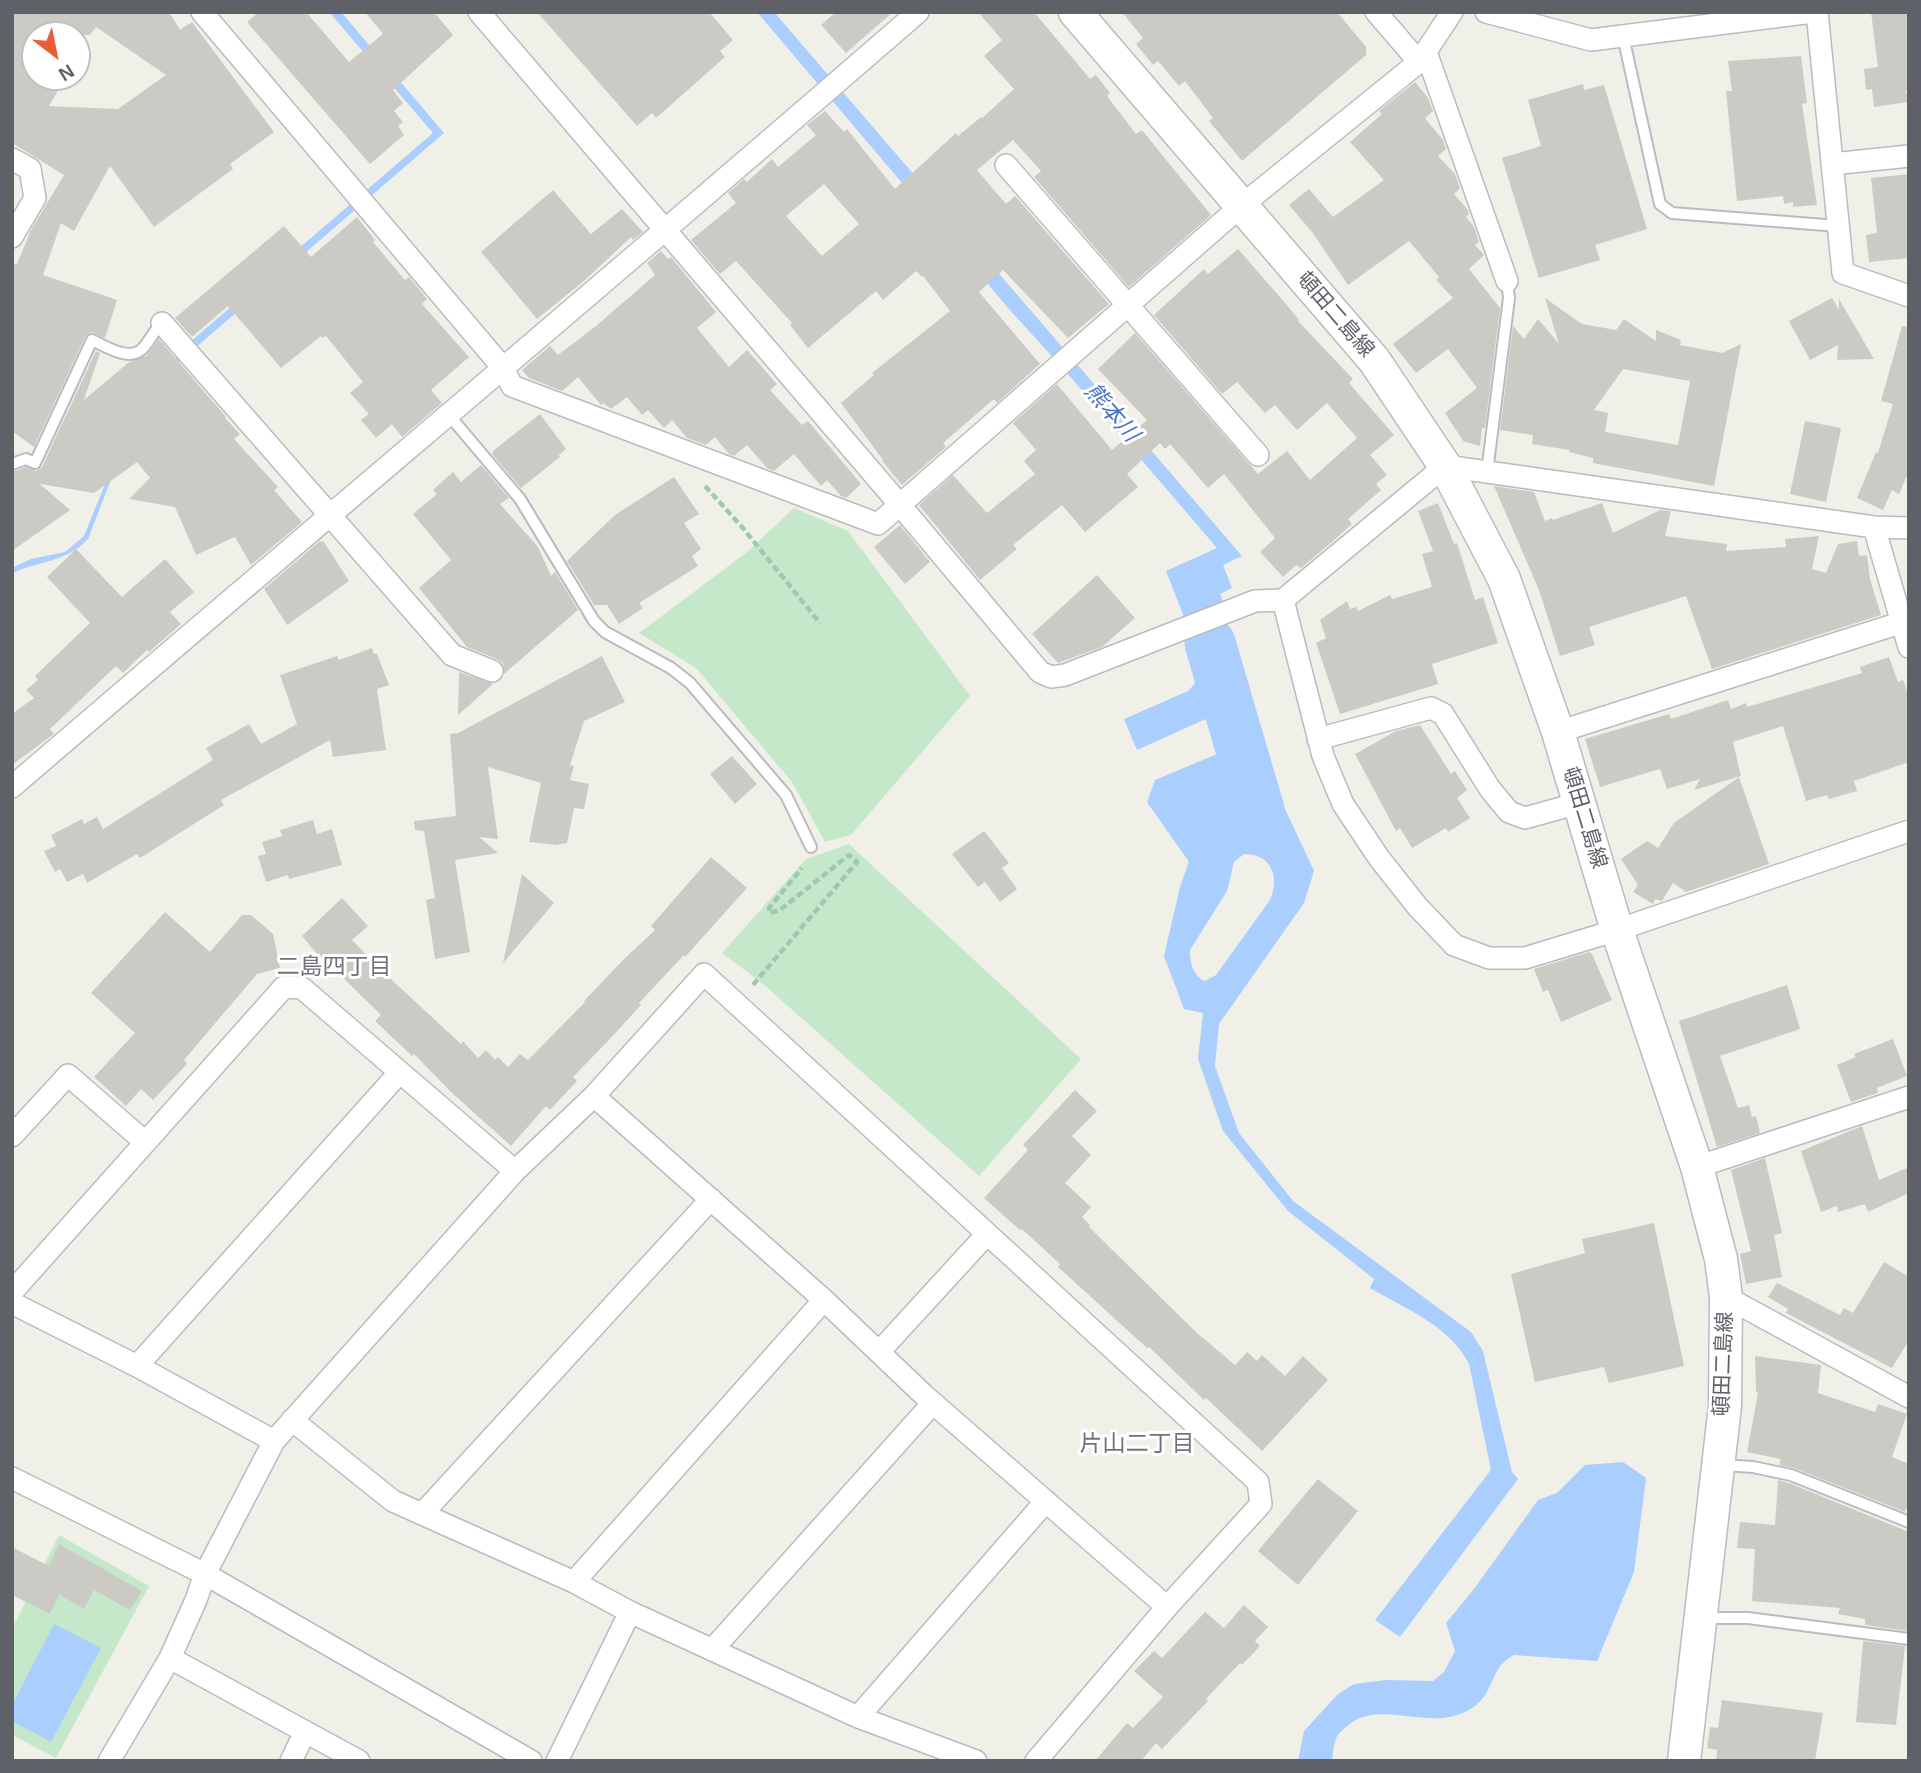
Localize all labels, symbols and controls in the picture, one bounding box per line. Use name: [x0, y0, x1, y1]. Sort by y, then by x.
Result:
north arrow: [21, 21, 91, 91]
text: N: [55, 60, 78, 85]
street label: 頓田二島線: [1291, 267, 1379, 363]
water label: 熊本川: [1078, 378, 1144, 448]
street label: 頓田二島線: [1557, 764, 1611, 872]
district label: 二島四丁目: [277, 954, 391, 982]
street label: 頓田二島線: [1710, 1311, 1738, 1417]
district label: 片山二丁目: [1080, 1431, 1194, 1459]

